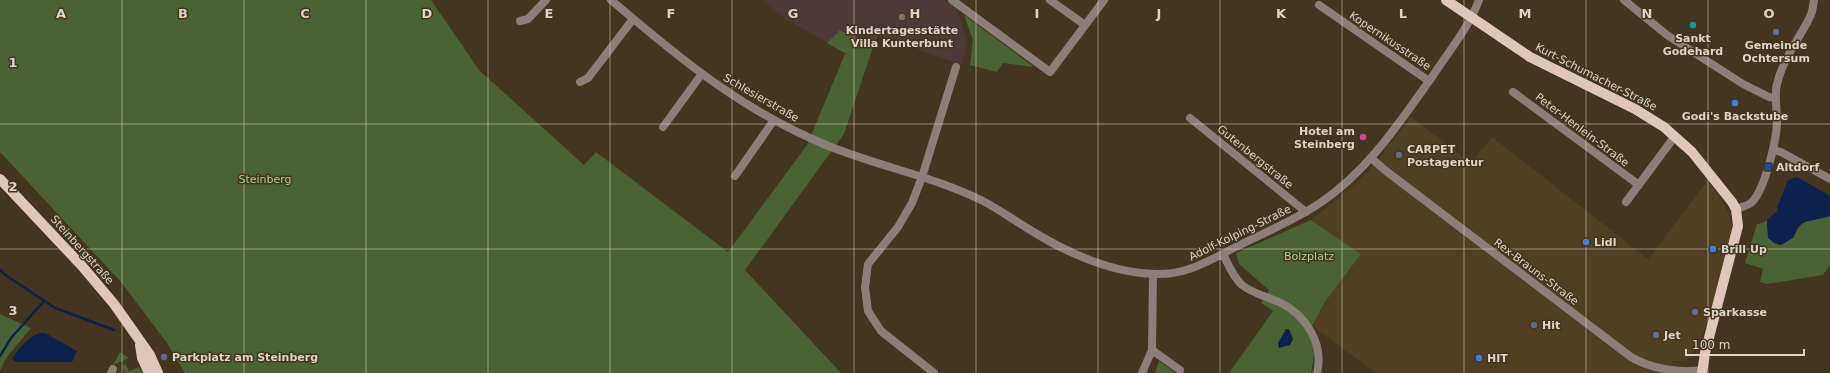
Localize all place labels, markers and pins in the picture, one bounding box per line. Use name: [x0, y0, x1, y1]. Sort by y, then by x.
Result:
marker: Kindertagesstätte Villa Kunterbunt: [897, 12, 907, 22]
marker: Sankt Godehard: [1688, 20, 1698, 30]
place label: Kindertagesstätte Villa Kunterbunt: [846, 24, 958, 50]
marker: Gemeinde Ochtersum: [1771, 27, 1781, 37]
place label: Sankt Godehard: [1663, 32, 1723, 58]
place label: Gemeinde Ochtersum: [1742, 39, 1810, 65]
marker: Godi's Backstube: [1730, 98, 1740, 108]
place label: Godi's Backstube: [1682, 110, 1788, 123]
place label: Hotel am Steinberg: [1294, 125, 1355, 151]
marker: Hotel am Steinberg: [1358, 132, 1368, 142]
place label: CARPET Postagentur: [1407, 143, 1484, 169]
marker: CARPET Postagentur: [1394, 150, 1404, 160]
place label: Altdorf: [1776, 161, 1819, 174]
marker: Altdorf: [1763, 162, 1773, 172]
place label: Lidl: [1594, 236, 1616, 249]
marker: Lidl: [1581, 237, 1591, 247]
place label: Brill Up: [1721, 243, 1767, 256]
marker: Brill Up: [1708, 244, 1718, 254]
place label: Sparkasse: [1703, 306, 1767, 319]
marker: Sparkasse: [1690, 307, 1700, 317]
place label: Hit: [1542, 319, 1560, 332]
marker: Hit: [1529, 320, 1539, 330]
place label: Jet: [1663, 329, 1681, 342]
marker: Jet: [1651, 330, 1661, 340]
place label: Parkplatz am Steinberg: [172, 351, 318, 364]
marker: Parkplatz am Steinberg: [159, 352, 169, 362]
place label: HIT: [1487, 352, 1508, 365]
marker: HIT: [1474, 353, 1484, 363]

